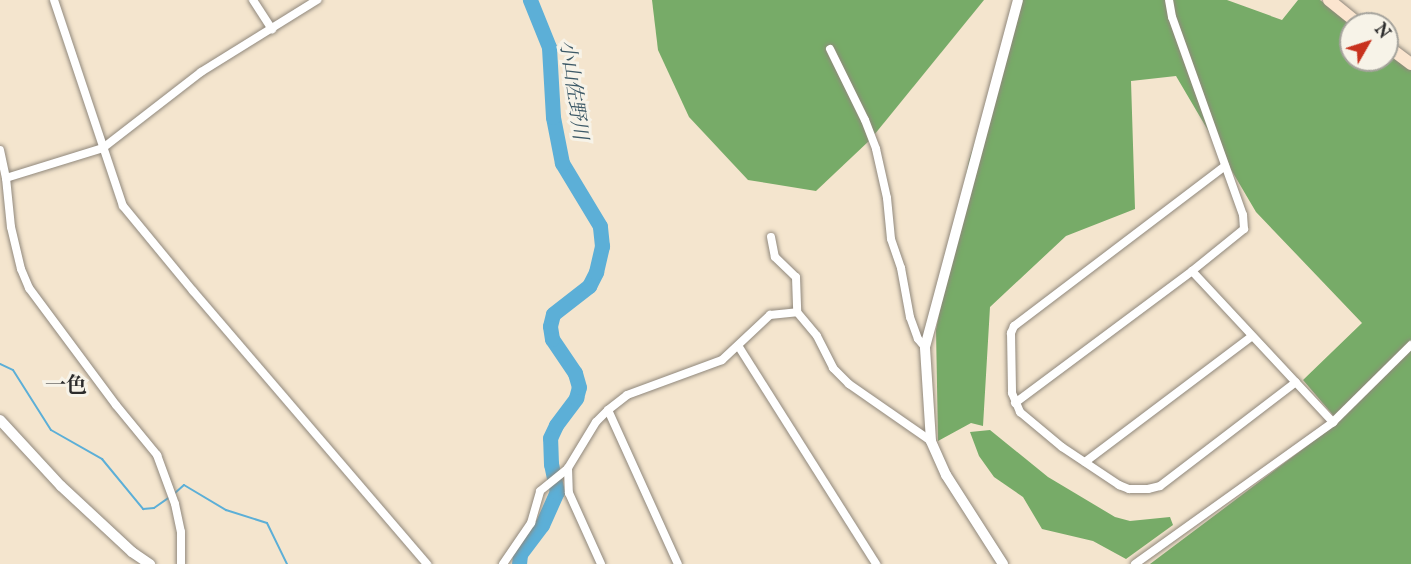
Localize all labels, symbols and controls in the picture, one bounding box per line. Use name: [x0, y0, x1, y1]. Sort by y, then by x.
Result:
north arrow: [1339, 12, 1399, 72]
text: N: [1369, 20, 1394, 44]
water label: 小山佐野川: [554, 39, 592, 141]
district label: 一色: [45, 374, 87, 400]

